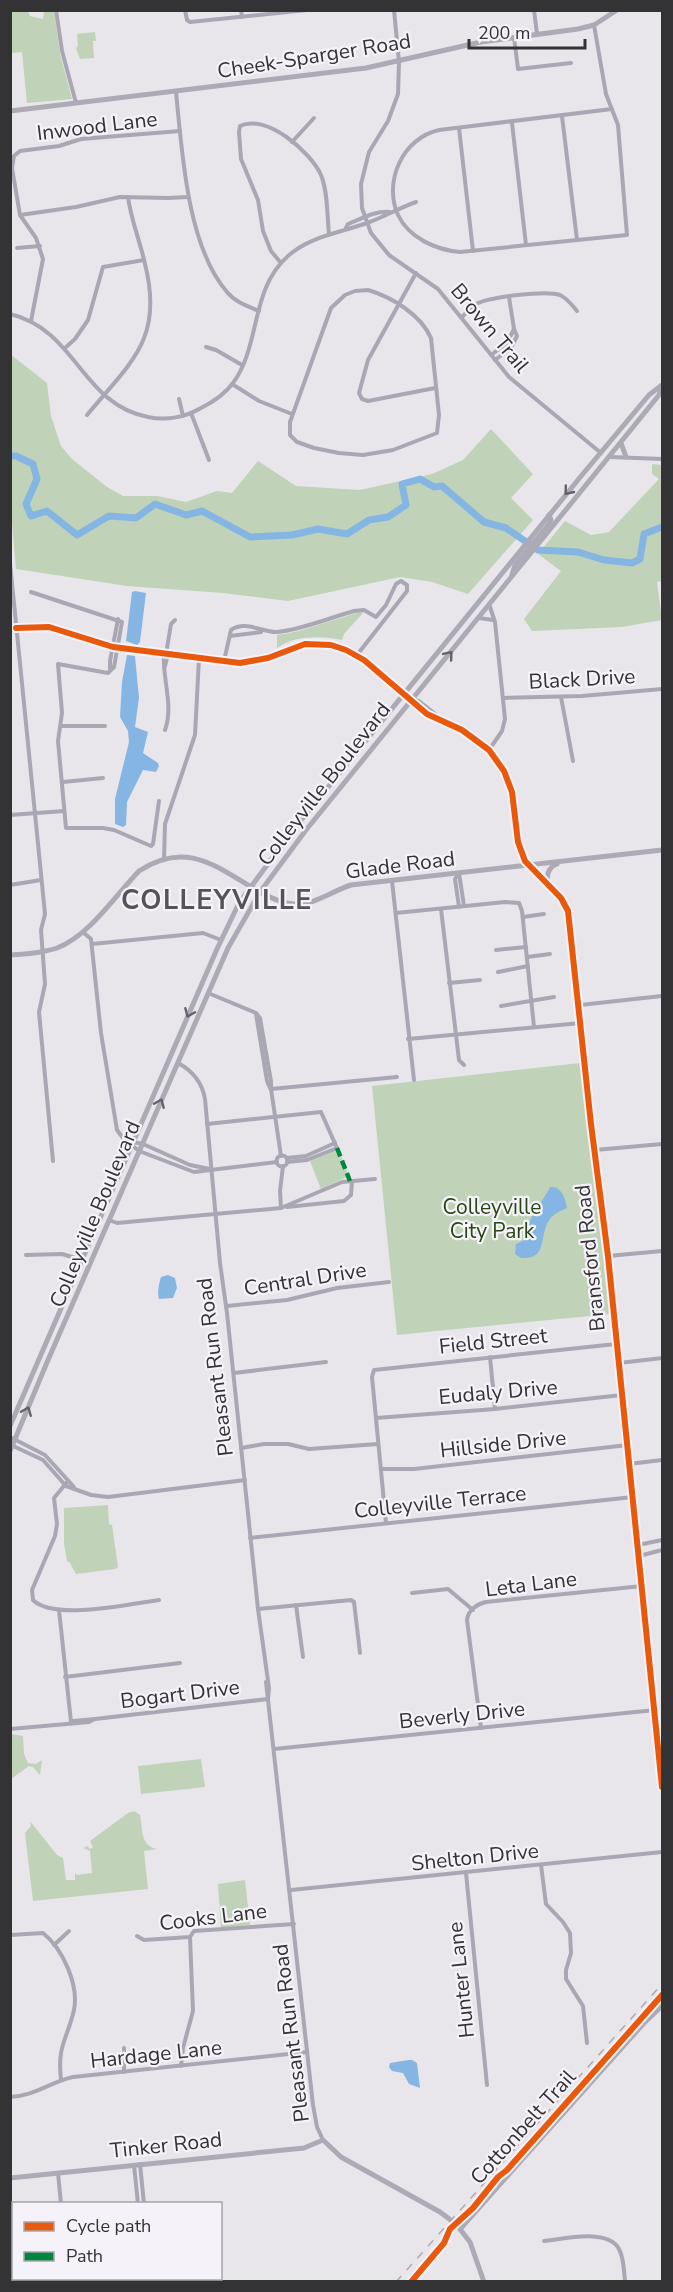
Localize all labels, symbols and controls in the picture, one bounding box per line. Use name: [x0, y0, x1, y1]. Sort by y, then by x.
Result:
scale bar: [469, 12, 584, 50]
text: 200 m: [478, 21, 530, 45]
street label: Cheek-Sparger Road: [215, 27, 413, 85]
street label: Inwood Lane: [35, 105, 159, 147]
street label: Brown Trail: [444, 277, 536, 379]
one-way arrow: [565, 484, 576, 495]
one-way arrow: [442, 651, 453, 662]
street label: Black Drive: [528, 662, 636, 696]
street label: Colleyville Boulevard: [251, 696, 397, 872]
street label: Glade Road: [344, 844, 456, 886]
district label: COLLEYVILLE: [121, 882, 313, 919]
one-way arrow: [184, 1007, 196, 1018]
one-way arrow: [153, 1099, 165, 1110]
street label: Colleyville Boulevard: [43, 1116, 147, 1312]
street label: Bransford Road: [568, 1183, 612, 1333]
park label: Colleyville City Park: [443, 1193, 541, 1245]
street label: Central Drive: [242, 1255, 368, 1303]
street label: Pleasant Run Road: [190, 1276, 240, 1458]
street label: Field Street: [438, 1321, 549, 1361]
street label: Eudaly Drive: [437, 1373, 559, 1411]
one-way arrow: [20, 1407, 33, 1417]
street label: Hillside Drive: [438, 1423, 568, 1465]
street label: Colleyville Terrace: [352, 1479, 528, 1525]
street label: Leta Lane: [484, 1564, 578, 1604]
street label: Bogart Drive: [119, 1673, 241, 1715]
street label: Beverly Drive: [398, 1694, 526, 1736]
street label: Shelton Drive: [410, 1836, 540, 1878]
street label: Cooks Lane: [158, 1897, 268, 1937]
street label: Hunter Lane: [441, 1921, 481, 2039]
street label: Pleasant Run Road: [266, 1942, 316, 2124]
street label: Hardage Lane: [89, 2033, 223, 2075]
street label: Cottonbelt Trail: [464, 2063, 583, 2191]
street label: Tinker Road: [109, 2125, 223, 2165]
legend: [12, 2202, 222, 2280]
text: Cycle path: [66, 2214, 151, 2238]
text: Path: [66, 2244, 103, 2268]

